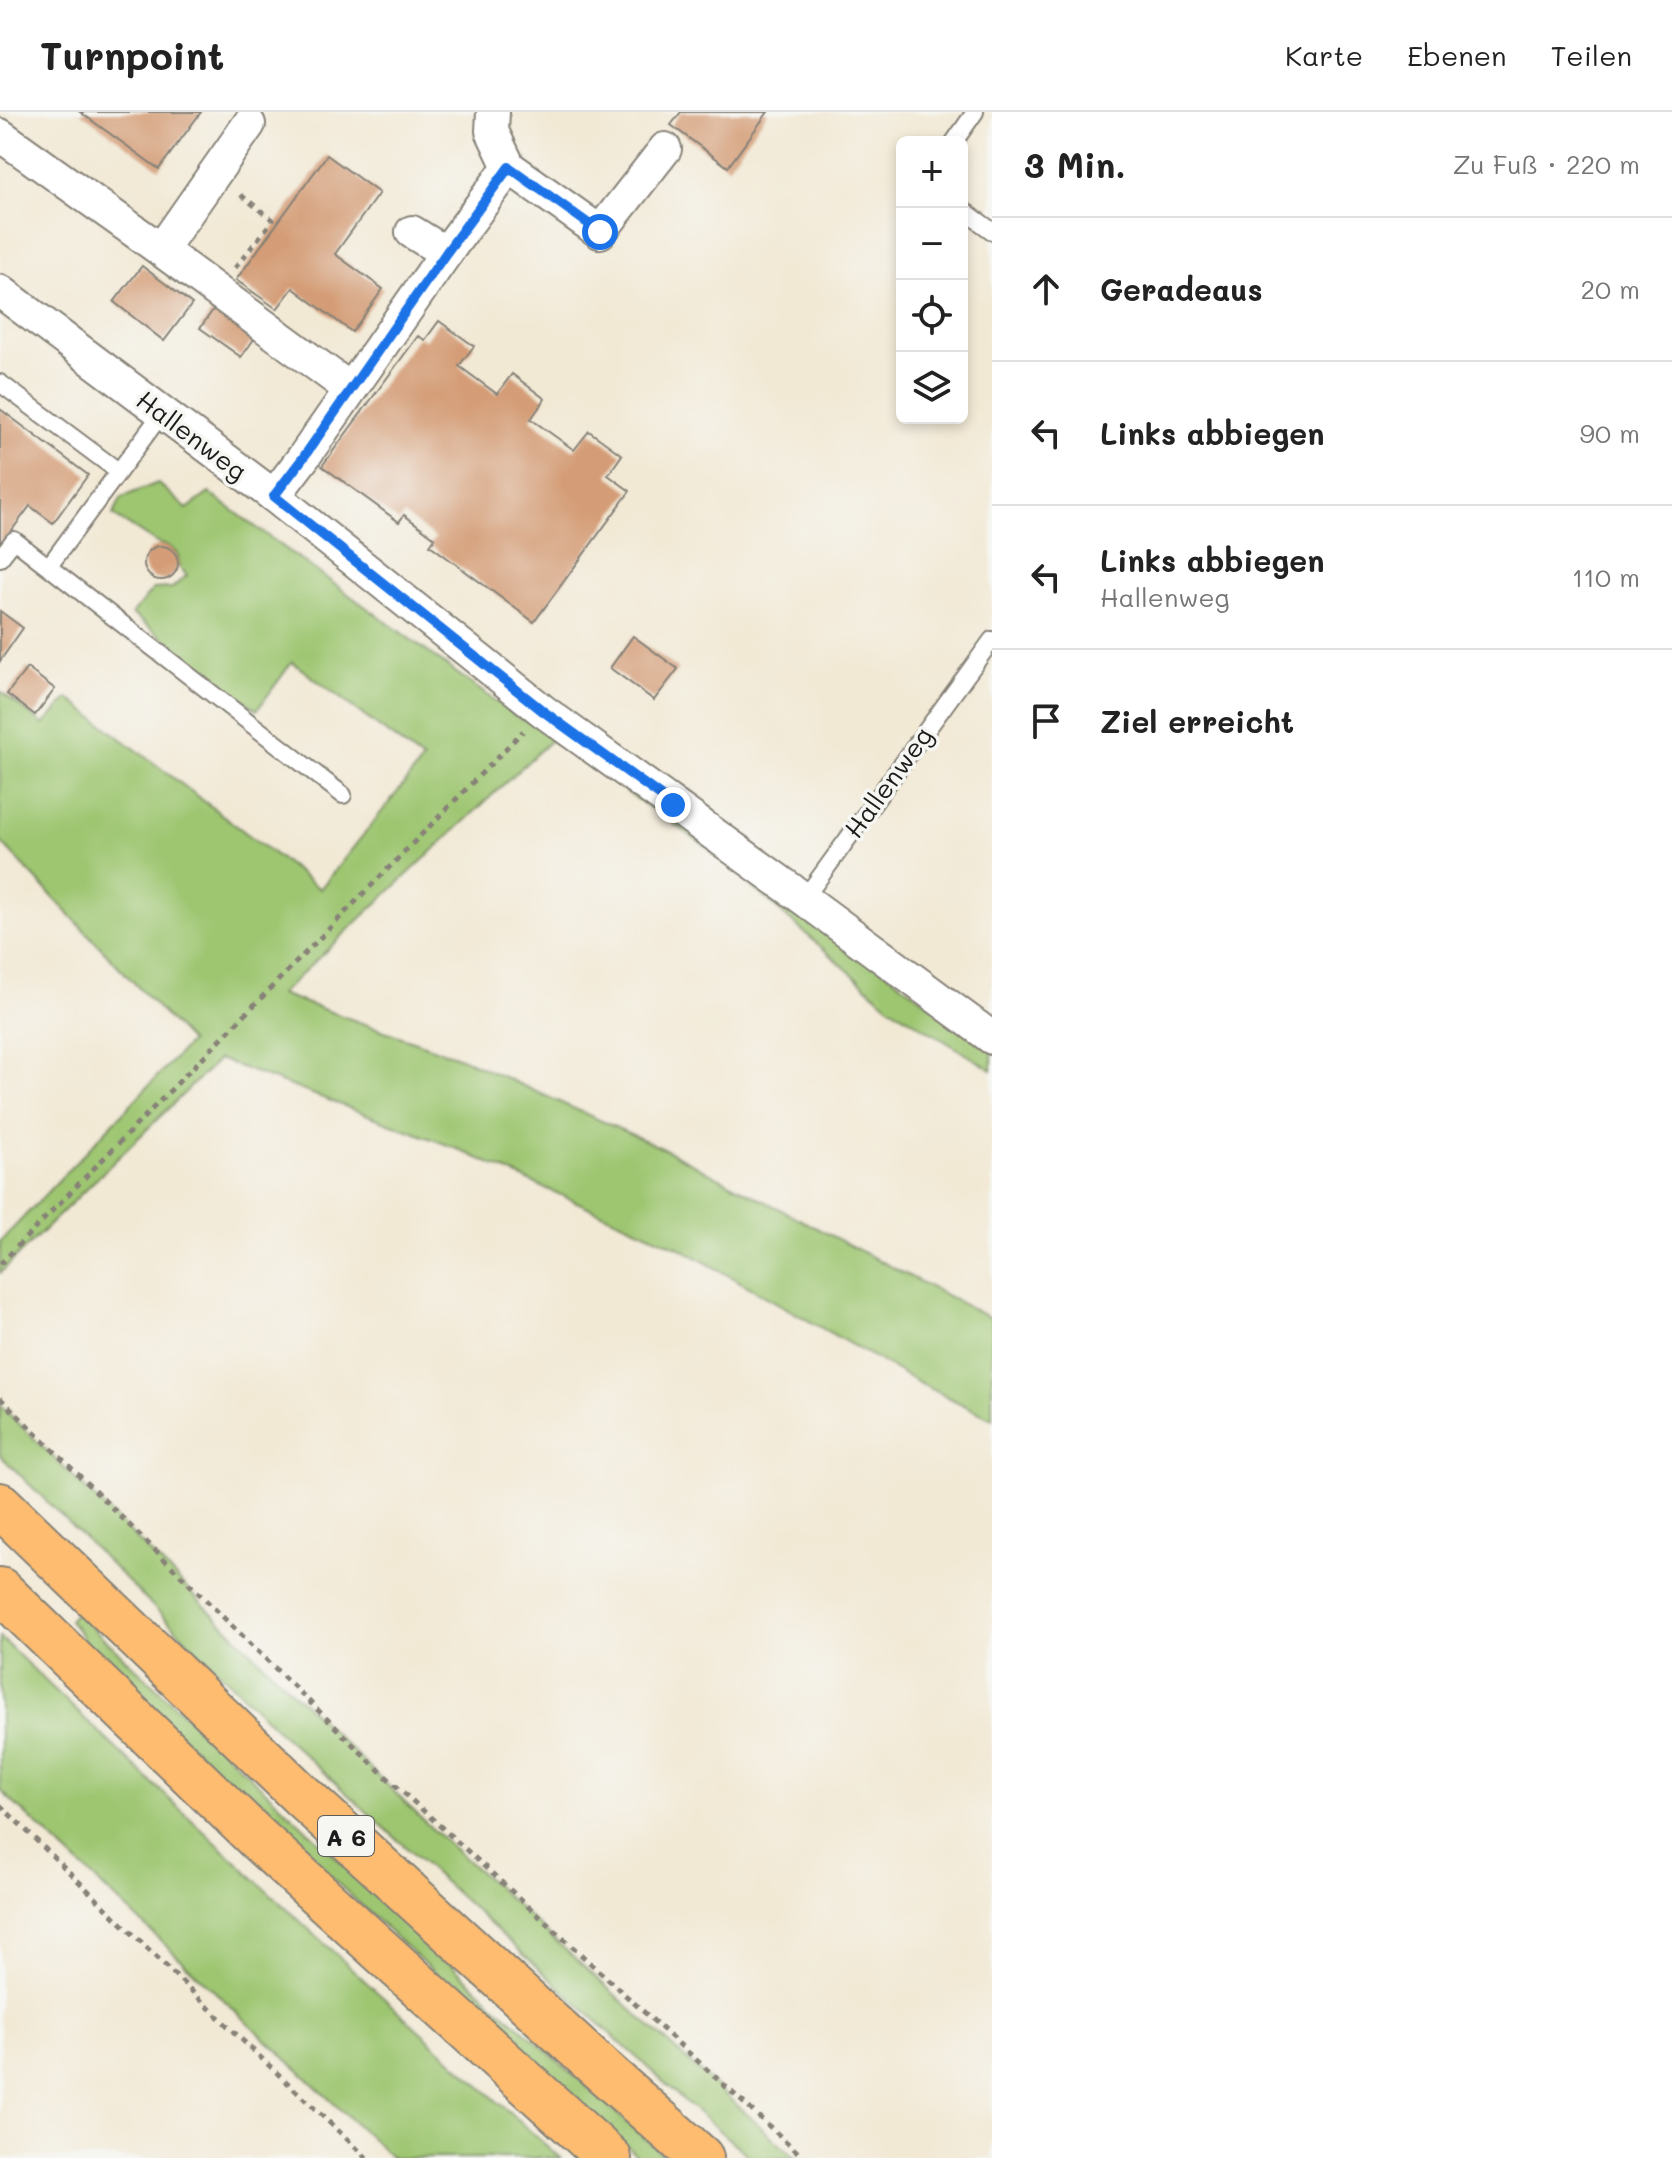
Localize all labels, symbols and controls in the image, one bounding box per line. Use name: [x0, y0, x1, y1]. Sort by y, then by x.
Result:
text: Turnpoint: [40, 30, 224, 80]
text: Karte: [1285, 37, 1363, 73]
text: Ebenen: [1407, 37, 1507, 73]
text: Teilen: [1551, 37, 1632, 73]
map controls: [896, 136, 968, 424]
button: +: [896, 136, 968, 208]
text: 3 Min.: [1024, 142, 1126, 187]
text: Zu Fuß · 220 m: [1453, 147, 1640, 181]
button: −: [896, 208, 968, 280]
route start: [582, 214, 618, 250]
icon: ahead: [1024, 267, 1068, 311]
text: Geradeaus: [1100, 269, 1263, 309]
text: 20 m: [1580, 272, 1640, 306]
button: locate: [896, 280, 968, 352]
button: layers: [896, 352, 968, 424]
street label: Hallenweg: [130, 382, 254, 488]
icon: left: [1024, 411, 1068, 455]
text: Links abbiegen: [1100, 413, 1324, 453]
text: 90 m: [1580, 416, 1640, 450]
text: Links abbiegen: [1100, 540, 1324, 580]
icon: left: [1024, 555, 1068, 599]
text: 110 m: [1572, 560, 1640, 594]
text: Hallenweg: [1100, 580, 1230, 614]
icon: arrive: [1024, 699, 1068, 743]
text: Ziel erreicht: [1100, 701, 1294, 741]
street label: Hallenweg: [836, 720, 940, 844]
route end: [655, 787, 691, 823]
road number: A 6: [318, 1816, 374, 1856]

